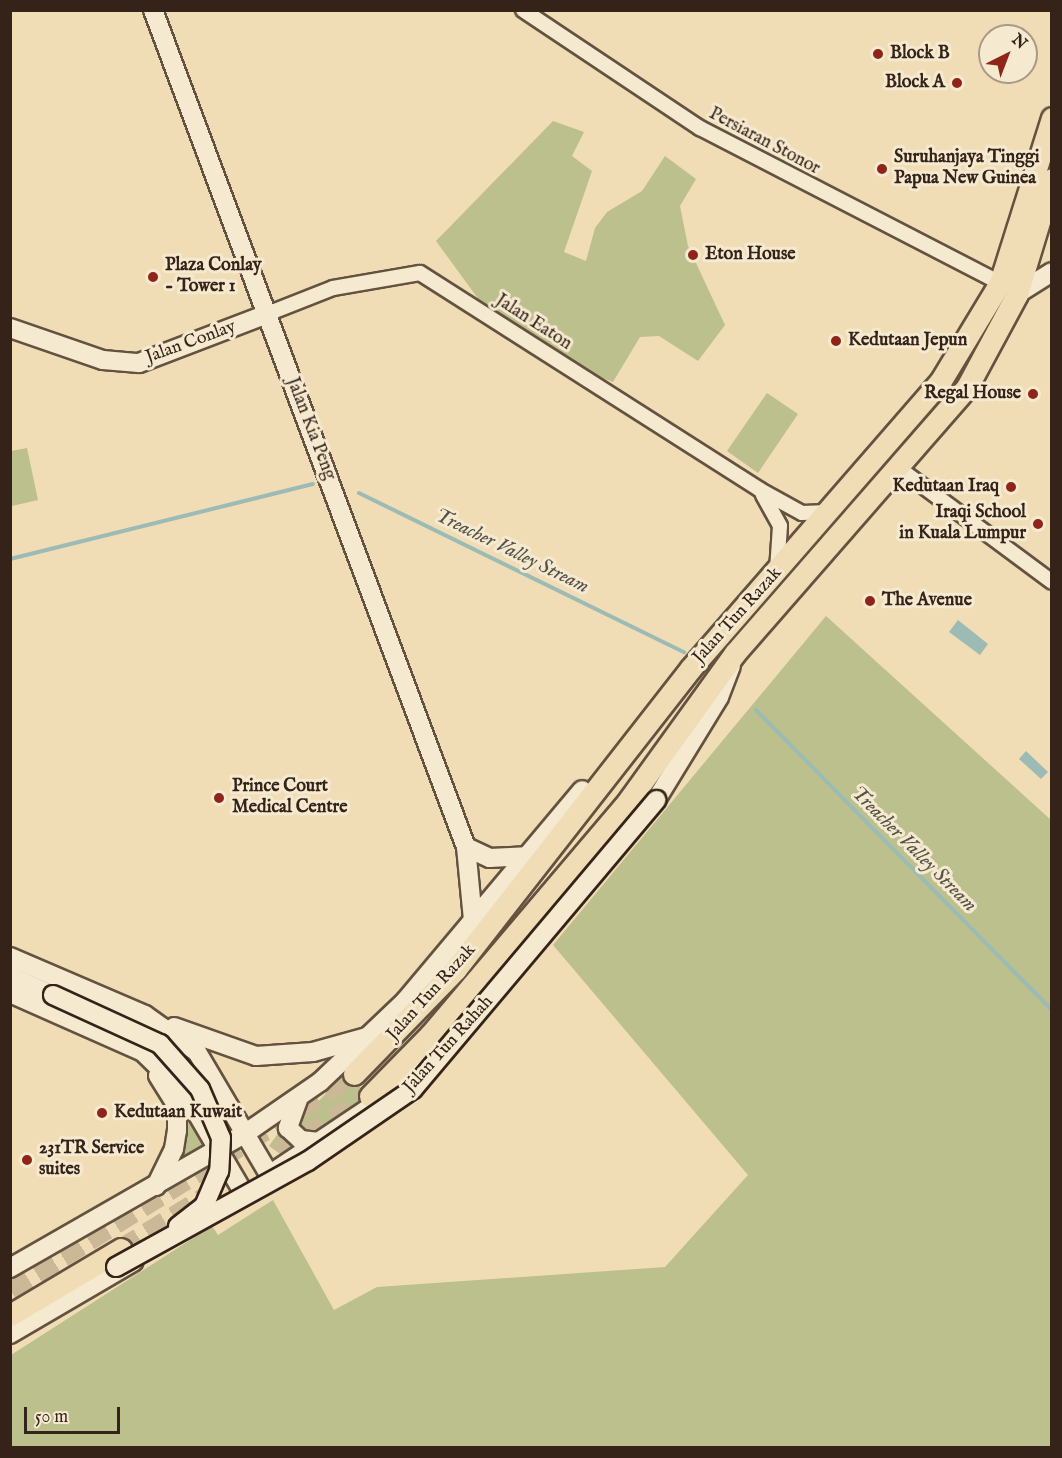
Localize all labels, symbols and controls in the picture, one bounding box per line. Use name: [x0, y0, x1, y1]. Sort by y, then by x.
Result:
north arrow: [978, 24, 1038, 84]
text: N: [1007, 30, 1031, 54]
place label: Block B: [890, 43, 950, 65]
marker: Block B: [871, 47, 885, 61]
place label: Block A: [885, 72, 945, 94]
marker: Block A: [950, 76, 964, 90]
street label: Persiaran Stonor: [705, 104, 823, 180]
place label: Suruhanjaya Tinggi Papua New Guinea: [894, 148, 1040, 190]
marker: Suruhanjaya Tinggi Papua New Guinea: [875, 162, 889, 176]
place label: Eton House: [705, 244, 795, 266]
marker: Eton House: [686, 248, 700, 262]
place label: Plaza Conlay - Tower 1: [165, 256, 262, 298]
marker: Plaza Conlay - Tower 1: [146, 270, 160, 284]
street label: Jalan Eaton: [491, 290, 575, 356]
street label: Jalan Conlay: [143, 317, 239, 369]
place label: Kedutaan Jepun: [848, 330, 967, 352]
marker: Kedutaan Jepun: [829, 334, 843, 348]
street label: Jalan Kia Peng: [281, 375, 339, 483]
place label: Regal House: [924, 383, 1021, 405]
marker: Regal House: [1026, 387, 1040, 401]
place label: Kedutaan Iraq: [892, 476, 999, 498]
marker: Kedutaan Iraq: [1004, 480, 1018, 494]
water label: Treacher Valley Stream: [431, 503, 593, 599]
place label: Iraqi School in Kuala Lumpur: [899, 503, 1026, 546]
marker: Iraqi School in Kuala Lumpur: [1031, 517, 1045, 531]
street label: Jalan Tun Razak: [689, 563, 787, 669]
place label: The Avenue: [882, 590, 972, 612]
marker: The Avenue: [863, 594, 877, 608]
place label: Prince Court Medical Centre: [232, 777, 347, 820]
water label: Treacher Valley Stream: [846, 781, 982, 917]
marker: Prince Court Medical Centre: [210, 789, 228, 807]
street label: Jalan Tun Razak: [383, 940, 481, 1046]
street label: Jalan Tun Rahah: [400, 992, 498, 1098]
place label: Kedutaan Kuwait: [114, 1102, 242, 1124]
marker: Kedutaan Kuwait: [95, 1106, 109, 1120]
place label: 231TR Service suites: [39, 1139, 144, 1182]
marker: 231TR Service suites: [20, 1153, 34, 1167]
scale bar: [27, 1395, 123, 1433]
text: 50 m: [35, 1406, 68, 1429]

